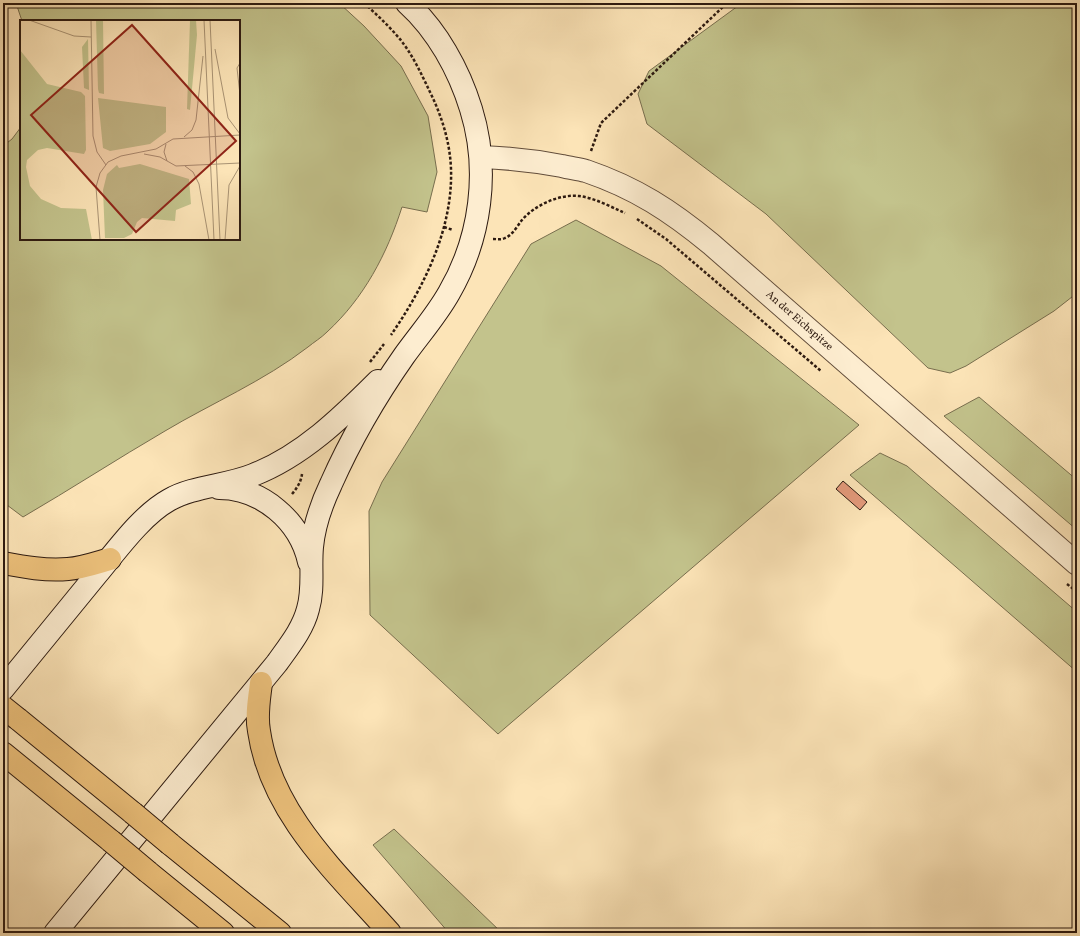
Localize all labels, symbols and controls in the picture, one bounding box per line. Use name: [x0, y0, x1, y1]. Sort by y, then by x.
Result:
inset map: [20, 20, 240, 240]
street label: An der Eichspitze: [762, 288, 836, 354]

